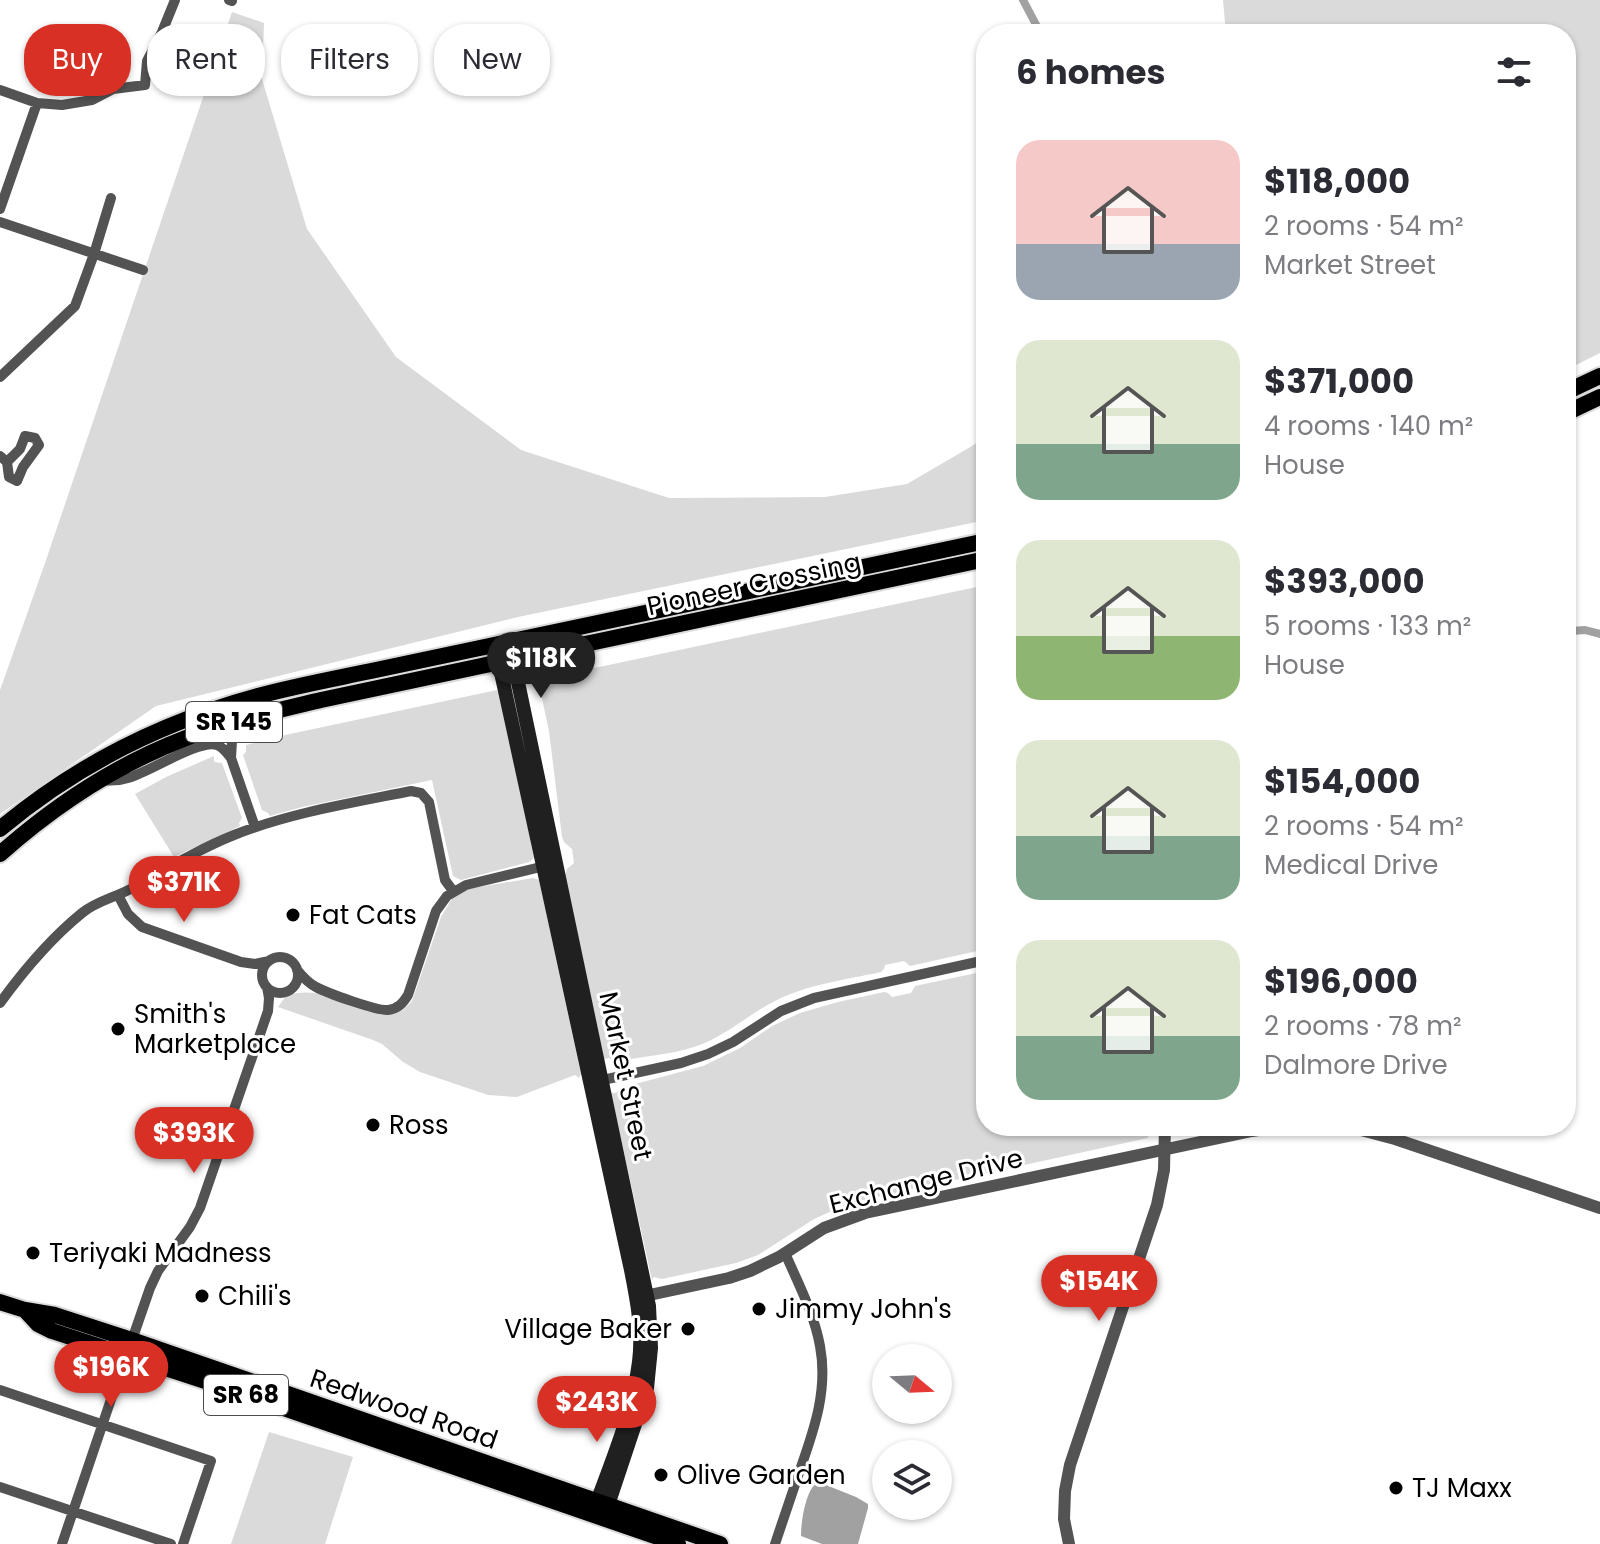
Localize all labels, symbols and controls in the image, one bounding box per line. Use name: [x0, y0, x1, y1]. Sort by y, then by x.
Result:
chip: Buy: [24, 24, 131, 96]
chip: Rent: [147, 24, 265, 96]
chip: Filters: [281, 24, 418, 96]
chip: New: [434, 24, 550, 96]
text: 6 homes: [1016, 48, 1165, 96]
icon: filters: [1492, 50, 1536, 94]
text: $118,000: [1264, 157, 1410, 205]
icon: home: [1080, 172, 1176, 268]
text: 2 rooms · 54 m²: [1264, 208, 1464, 244]
text: Market Street: [1264, 247, 1436, 283]
text: $371,000: [1264, 357, 1414, 405]
icon: home: [1080, 372, 1176, 468]
text: 4 rooms · 140 m²: [1264, 408, 1473, 444]
text: House: [1264, 447, 1345, 483]
street label: Pioneer Crossing: [644, 544, 864, 624]
text: $393,000: [1264, 557, 1425, 605]
icon: home: [1080, 572, 1176, 668]
text: 5 rooms · 133 m²: [1264, 608, 1471, 644]
pin: $118K: [485, 632, 597, 700]
text: $118K: [505, 640, 577, 676]
text: House: [1264, 647, 1345, 683]
road number: SR 145: [186, 702, 282, 742]
text: $154,000: [1264, 757, 1421, 805]
icon: home: [1080, 772, 1176, 868]
text: 2 rooms · 54 m²: [1264, 808, 1464, 844]
text: Medical Drive: [1264, 847, 1438, 883]
pin: $371K: [128, 856, 240, 924]
text: $371K: [147, 864, 221, 900]
place label: Fat Cats: [309, 897, 417, 933]
marker: Fat Cats: [284, 906, 302, 924]
text: $196,000: [1264, 957, 1418, 1005]
icon: home: [1080, 972, 1176, 1068]
street label: Market Street: [591, 988, 661, 1164]
place label: Smith's Marketplace: [134, 996, 296, 1062]
text: 2 rooms · 78 m²: [1264, 1008, 1462, 1044]
marker: Smith's Marketplace: [109, 1020, 127, 1038]
text: Dalmore Drive: [1264, 1047, 1448, 1083]
pin: $393K: [138, 1107, 250, 1175]
place label: Ross: [389, 1107, 449, 1143]
text: $393K: [153, 1115, 235, 1151]
marker: Ross: [364, 1116, 382, 1134]
street label: Exchange Drive: [825, 1140, 1027, 1222]
place label: Teriyaki Madness: [49, 1235, 272, 1271]
marker: Teriyaki Madness: [24, 1244, 42, 1262]
pin: $154K: [1043, 1255, 1155, 1323]
text: $154K: [1059, 1263, 1139, 1299]
place label: Chili's: [218, 1278, 292, 1314]
marker: Chili's: [193, 1287, 211, 1305]
place label: Jimmy John's: [775, 1291, 952, 1327]
marker: Jimmy John's: [750, 1300, 768, 1318]
place label: Village Baker: [504, 1311, 672, 1347]
marker: Village Baker: [679, 1320, 697, 1338]
pin: $196K: [55, 1341, 167, 1409]
north arrow: [872, 1344, 952, 1424]
map controls: [872, 1344, 952, 1520]
text: $196K: [72, 1349, 150, 1385]
street label: Redwood Road: [305, 1360, 503, 1458]
road number: SR 68: [204, 1375, 288, 1415]
pin: $243K: [541, 1376, 653, 1444]
text: $243K: [555, 1384, 639, 1420]
button: layers: [872, 1440, 952, 1520]
place label: Olive Garden: [677, 1457, 846, 1493]
marker: Olive Garden: [652, 1466, 670, 1484]
place label: TJ Maxx: [1412, 1470, 1512, 1506]
marker: TJ Maxx: [1387, 1479, 1405, 1497]

